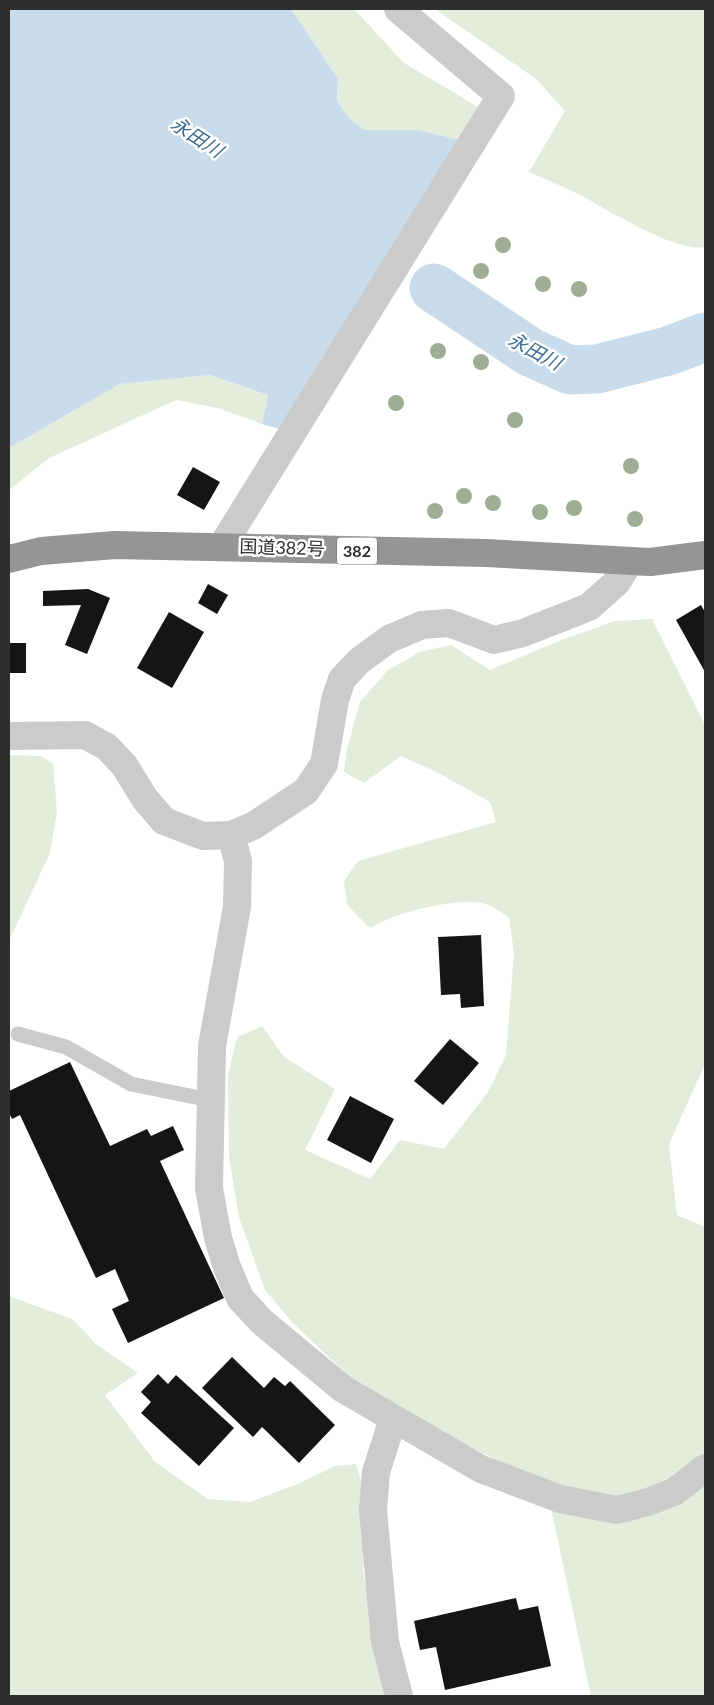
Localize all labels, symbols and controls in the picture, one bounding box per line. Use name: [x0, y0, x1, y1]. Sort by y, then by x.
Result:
water label: 永田川: [167, 111, 229, 163]
water label: 永田川: [505, 327, 568, 375]
street label: 国道382号: [239, 535, 325, 559]
road number: 382: [337, 538, 377, 564]

